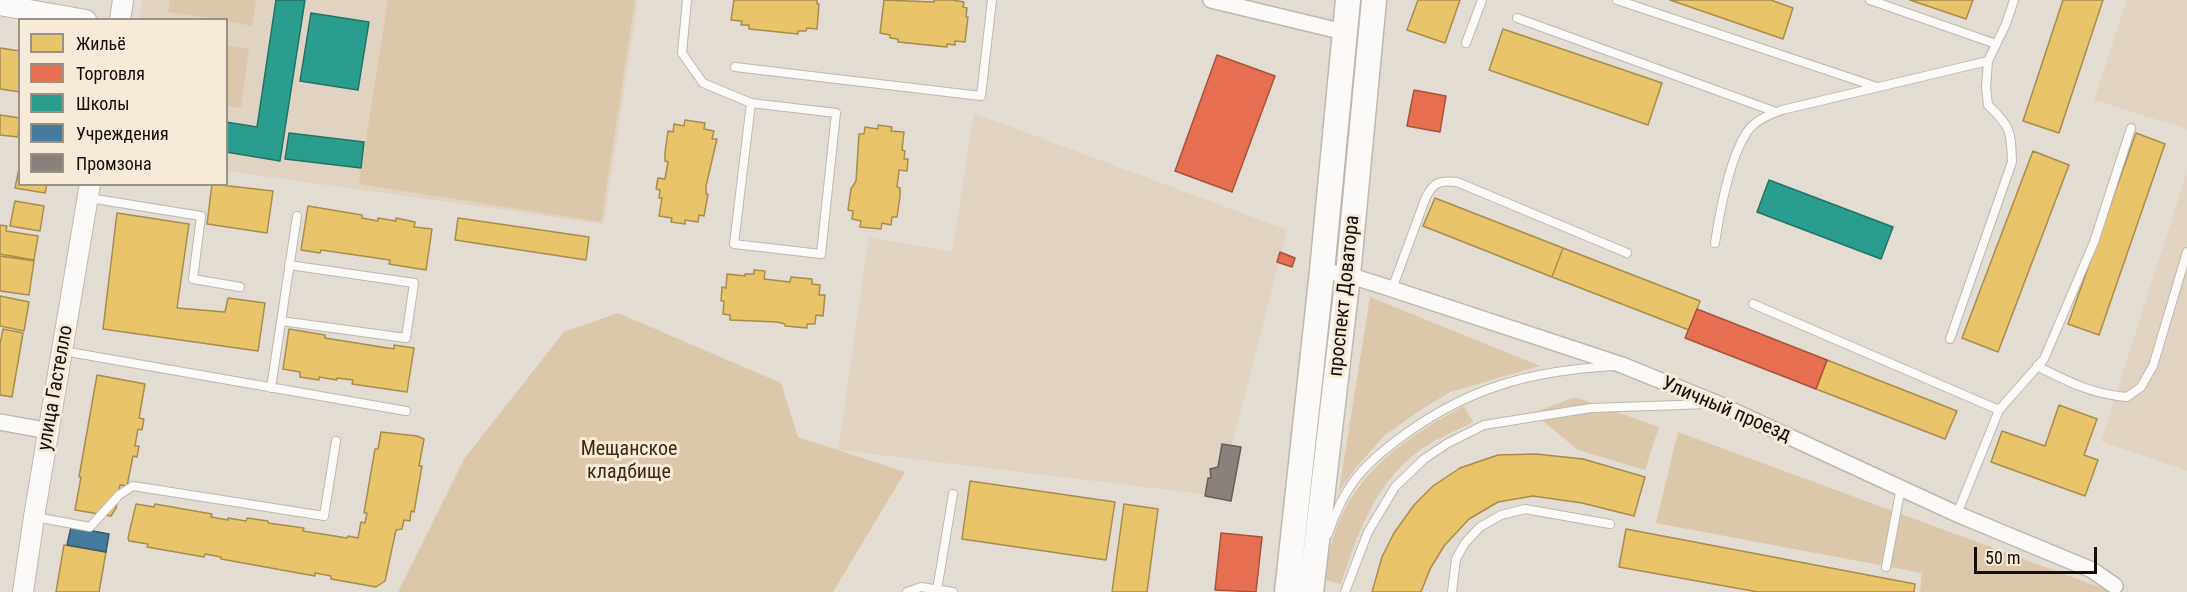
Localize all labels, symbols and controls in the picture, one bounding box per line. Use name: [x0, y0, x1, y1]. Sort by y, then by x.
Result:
legend: [18, 18, 228, 186]
text: Жильё: [76, 33, 126, 54]
text: Торговля: [76, 63, 145, 84]
text: Школы: [76, 93, 129, 114]
text: Учреждения: [76, 123, 169, 144]
text: Промзона: [76, 153, 152, 174]
street label: проспект Доватора: [1325, 214, 1365, 378]
street label: улица Гастелло: [33, 323, 79, 453]
street label: Уличный проезд: [1658, 372, 1794, 448]
park label: Мещанское кладбище: [581, 438, 677, 485]
scale bar: [1977, 535, 2100, 573]
text: 50 m: [1985, 547, 2020, 568]

